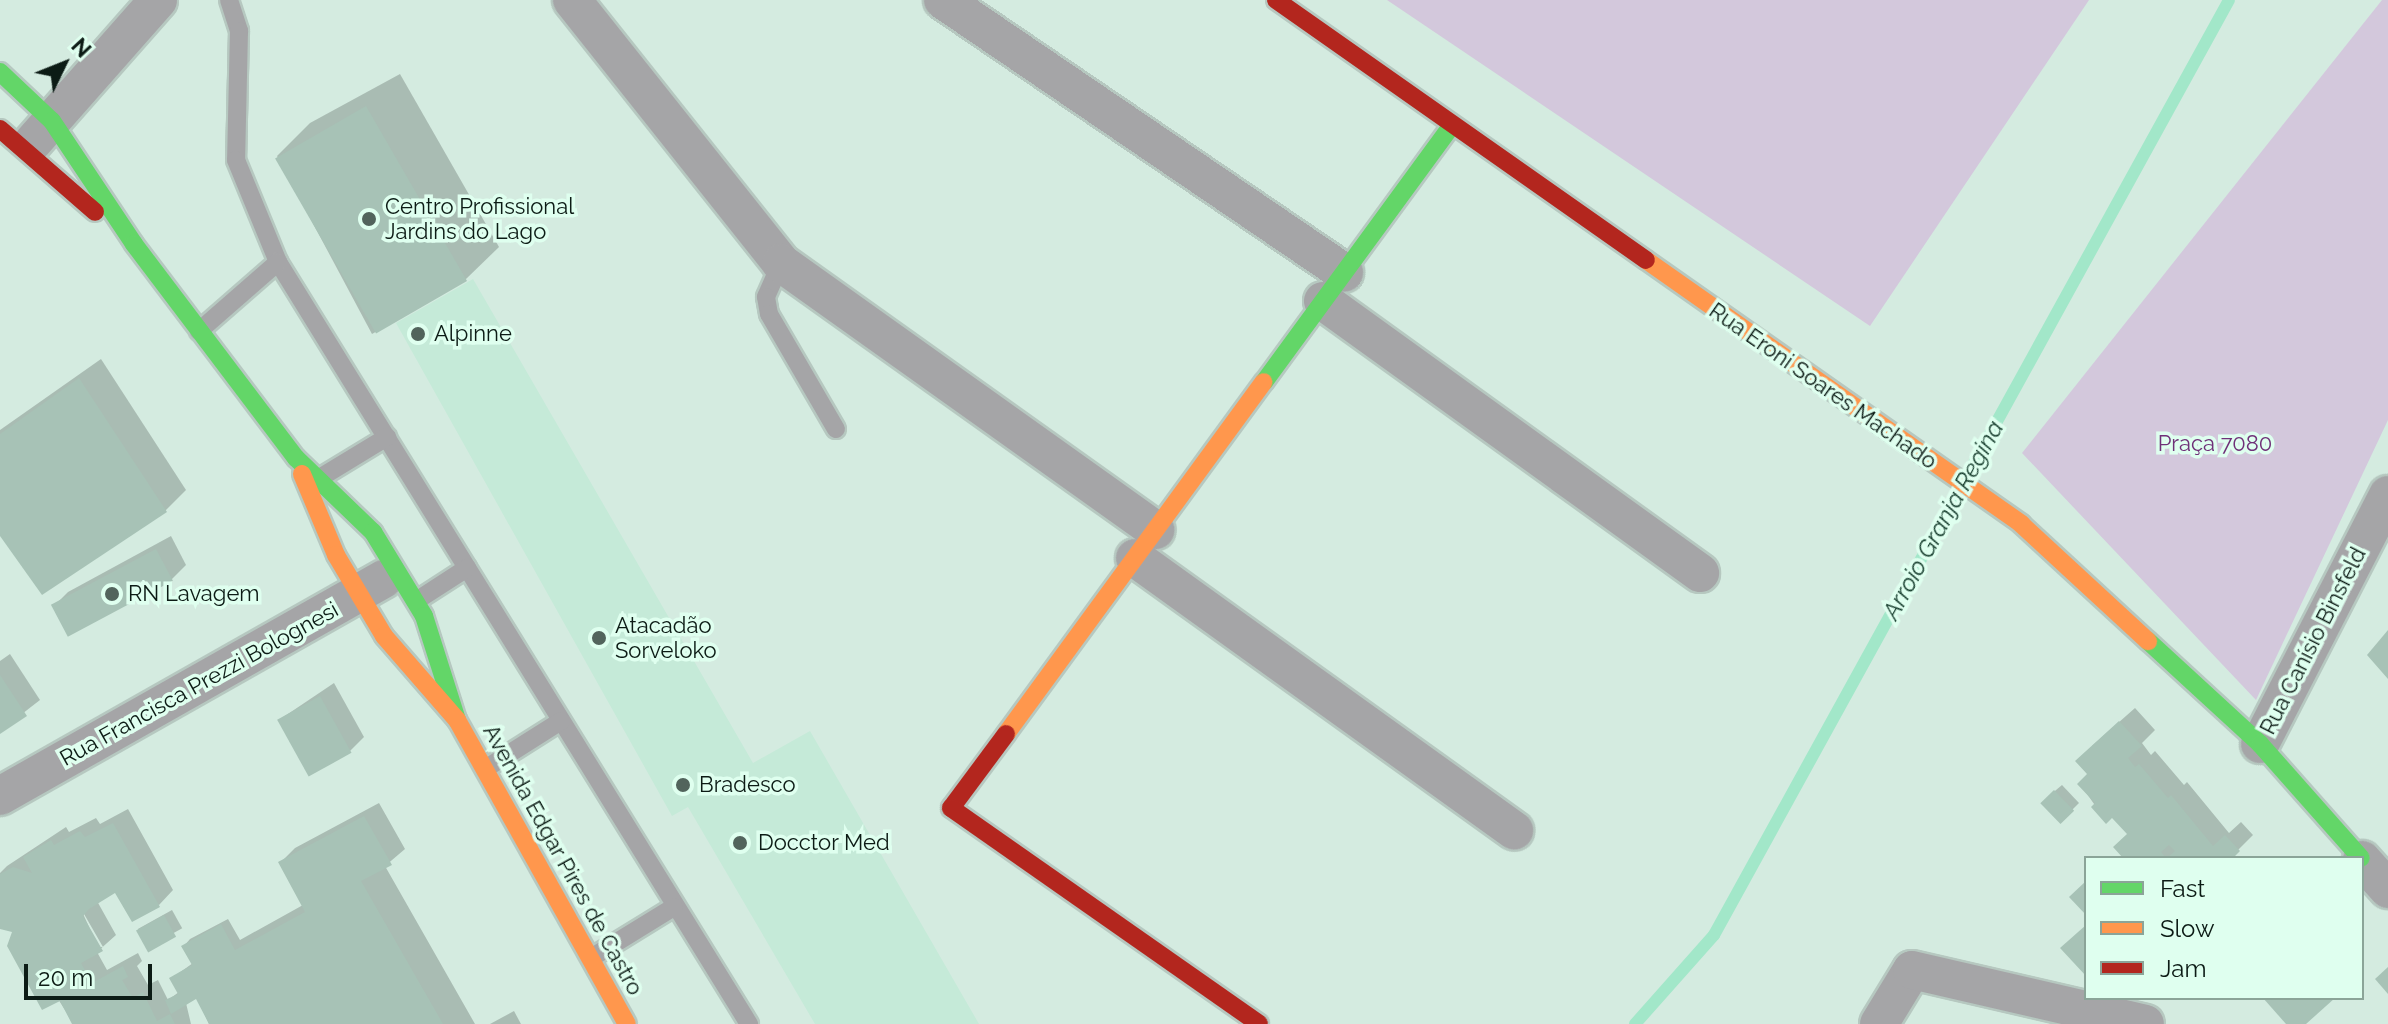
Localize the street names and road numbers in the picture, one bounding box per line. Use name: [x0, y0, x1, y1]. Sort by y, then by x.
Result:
street label: Rua Eroni Soares Machado: [1704, 297, 1942, 475]
street label: Rua Canísio Binsfeld: [2254, 543, 2372, 739]
street label: Rua Francisca Prezzi Bolognesi: [55, 596, 343, 772]
street label: Avenida Edgar Pires de Castro: [477, 720, 649, 1000]

